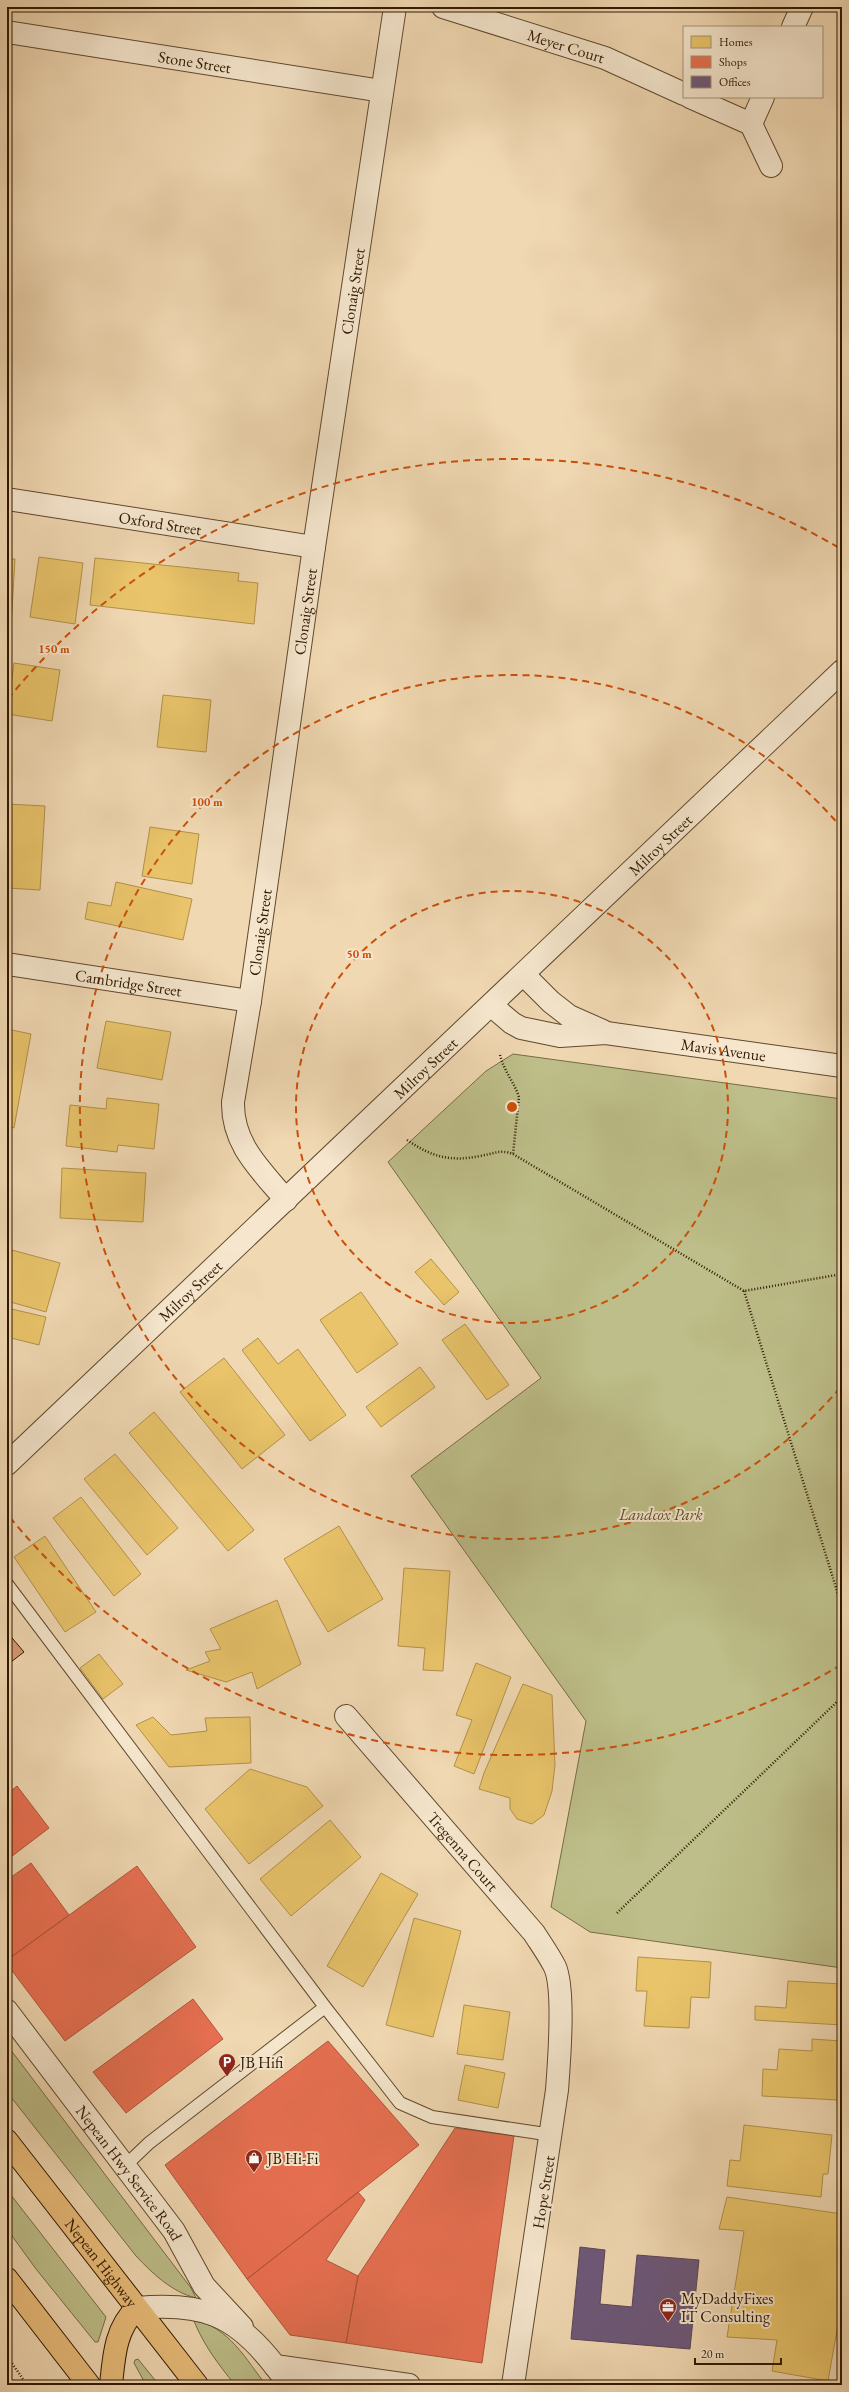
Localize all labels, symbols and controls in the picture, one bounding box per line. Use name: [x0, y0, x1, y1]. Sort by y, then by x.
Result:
street label: Meyer Court: [525, 24, 607, 68]
legend: [683, 26, 823, 98]
text: Homes: [719, 34, 753, 50]
street label: Stone Street: [157, 46, 233, 78]
text: Shops: [719, 54, 747, 70]
text: Offices: [719, 74, 751, 90]
street label: Clonaig Street: [336, 247, 370, 336]
street label: Oxford Street: [117, 507, 203, 540]
street label: Clonaig Street: [289, 567, 322, 656]
text: 150 m: [38, 641, 70, 657]
text: 100 m: [191, 794, 223, 810]
street label: Milroy Street: [624, 810, 697, 880]
street label: Clonaig Street: [244, 888, 277, 977]
text: 50 m: [346, 946, 372, 962]
street label: Cambridge Street: [74, 965, 183, 1001]
street label: Milroy Street: [389, 1033, 462, 1104]
street label: Mavis Avenue: [680, 1034, 767, 1066]
centre of rings: [505, 1100, 519, 1114]
street label: Milroy Street: [154, 1256, 227, 1326]
park label: Landcox Park: [618, 1504, 704, 1525]
street label: Tregenna Court: [423, 1807, 503, 1896]
parking icon: JB Hifi: [217, 2052, 237, 2077]
place label: JB Hifi: [238, 2052, 283, 2073]
street label: Nepean Hwy Service Road: [71, 2101, 188, 2245]
shop icon: JB Hi-Fi: [244, 2148, 264, 2173]
place label: JB Hi-Fi: [265, 2148, 318, 2169]
street label: Hope Street: [527, 2154, 560, 2230]
street label: Nepean Highway: [60, 2214, 143, 2312]
place label: MyDaddyFixes IT Consulting: [681, 2288, 773, 2327]
office icon: MyDaddyFixes IT Consulting: [658, 2297, 678, 2322]
scale bar: [695, 2340, 781, 2366]
text: 20 m: [701, 2346, 725, 2362]

